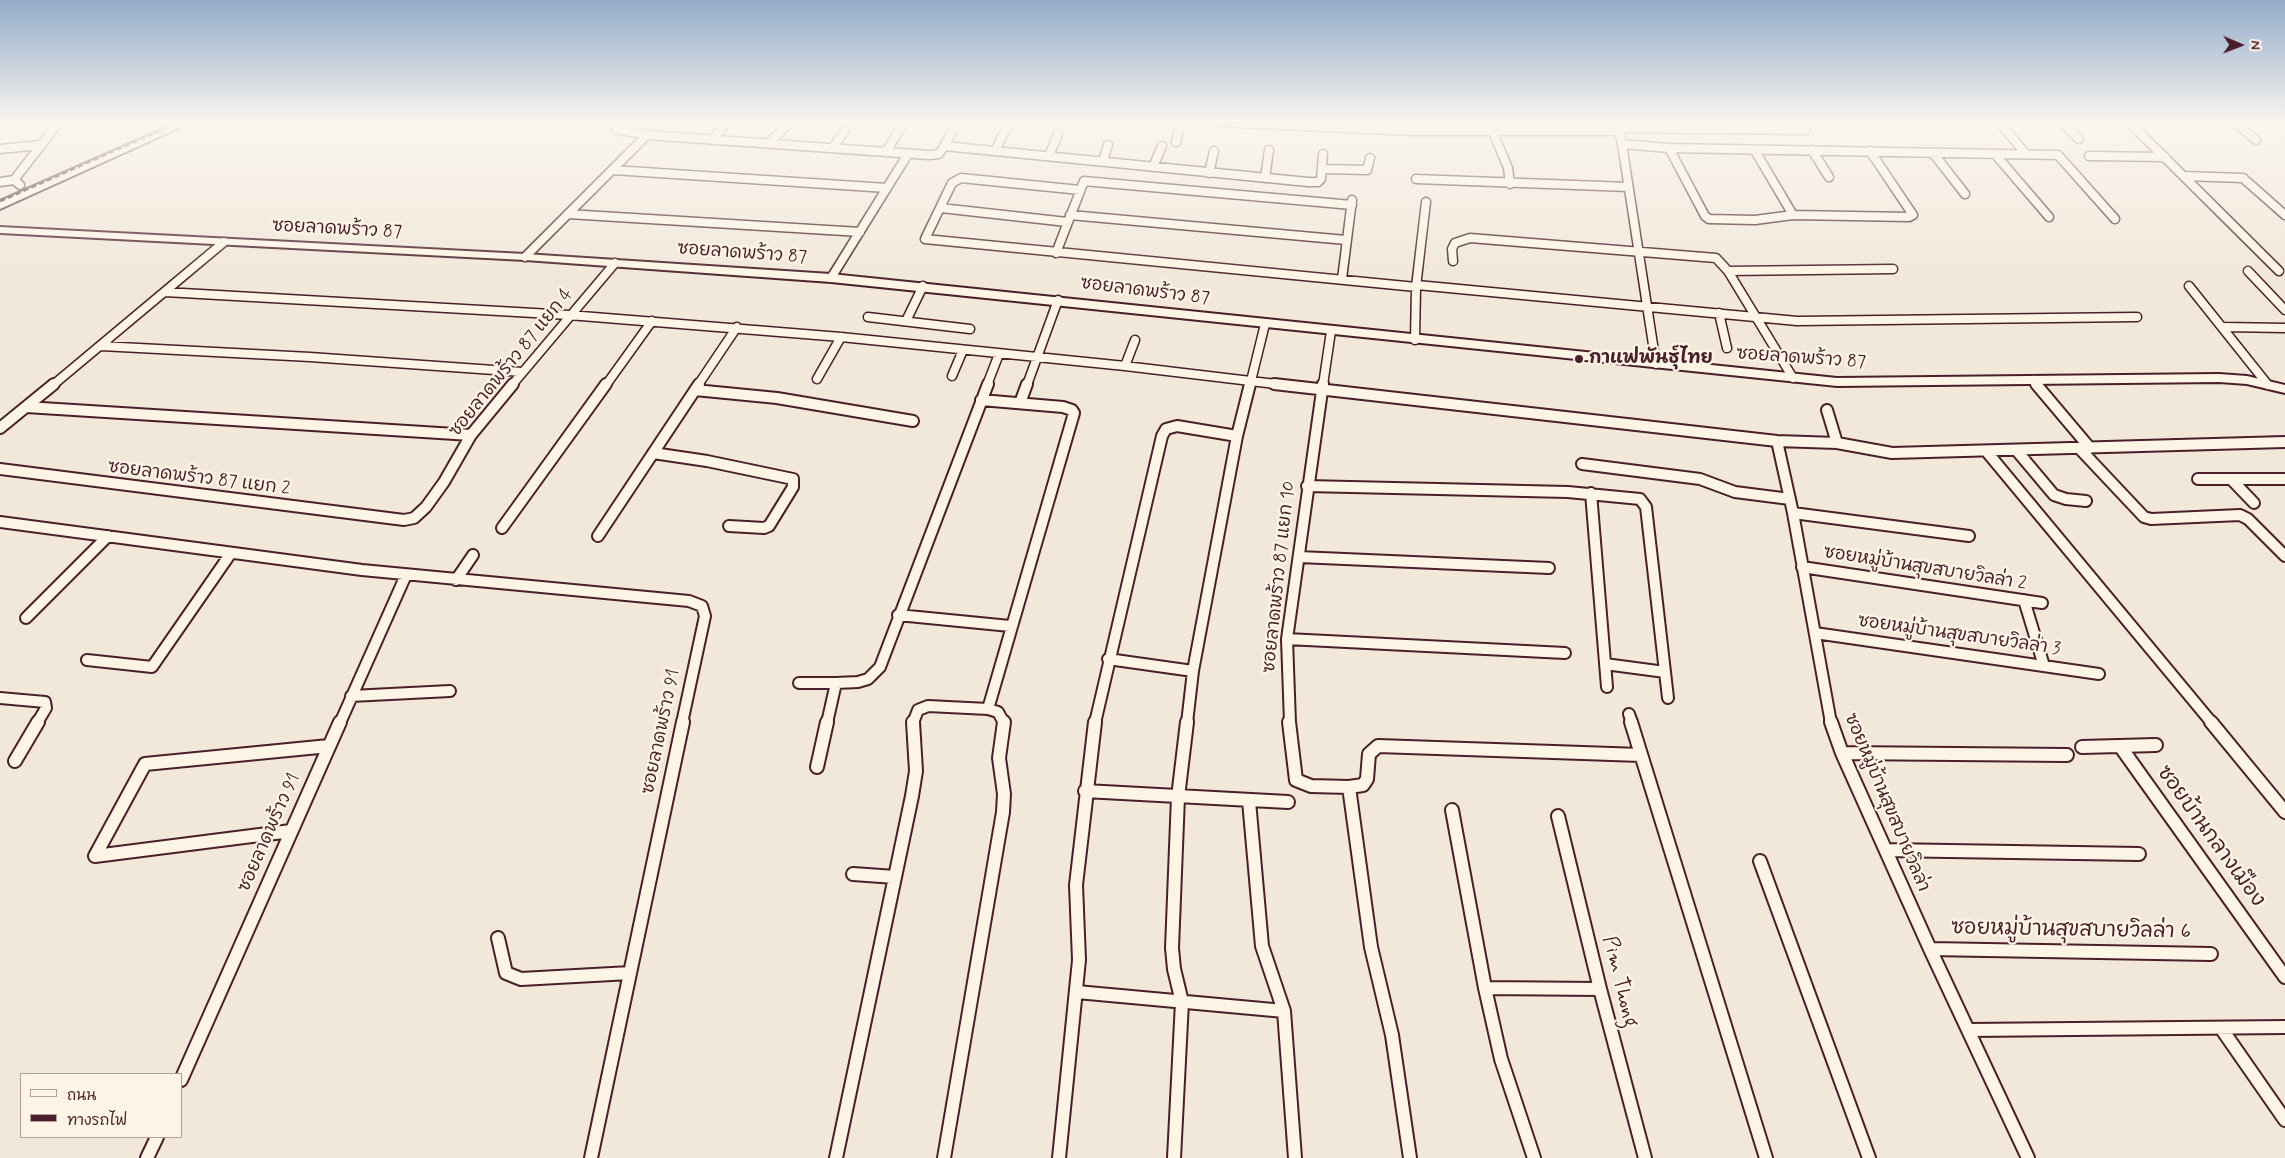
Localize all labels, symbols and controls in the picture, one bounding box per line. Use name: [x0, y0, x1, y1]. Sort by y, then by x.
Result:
north arrow: [2215, 20, 2265, 70]
text: N: [2246, 40, 2264, 50]
street label: ซอยลาดพร้าว 87: [272, 216, 402, 244]
street label: ซอยลาดพร้าว 87: [676, 239, 808, 269]
street label: ซอยลาดพร้าว 87: [1079, 273, 1211, 311]
street label: ซอยลาดพร้าว 87 แยก 4: [445, 284, 579, 442]
street label: ซอยลาดพร้าว 87: [1735, 344, 1867, 374]
place label: กาแฟพันธ์ุไทย: [1589, 348, 1713, 370]
marker: กาแฟพันธ์ุไทย: [1573, 353, 1585, 365]
street label: ซอยลาดพร้าว 87 แยก 2: [107, 457, 291, 501]
street label: ซอยลาดพร้าว 87 แยก 10: [1259, 480, 1301, 674]
street label: ซอยหมู่บ้านสุขสบายวิลล่า 2: [1822, 542, 2028, 596]
street label: ซอยหมู่บ้านสุขสบายวิลล่า 3: [1856, 611, 2062, 661]
street label: ซอยลาดพร้าว 91: [638, 667, 686, 797]
street label: ซอยหมู่บ้านสุขสบายวิลล่า: [1839, 711, 1933, 895]
street label: ซอยบ้านกลางเมือง: [2150, 762, 2270, 912]
street label: ซอยลาดพร้าว 91: [234, 770, 306, 896]
street label: ซอยหมู่บ้านสุขสบายวิลล่า 6: [1951, 916, 2191, 946]
street label: Pim Thong: [1595, 934, 1643, 1030]
legend: [20, 1073, 182, 1138]
text: ถนน: [67, 1086, 96, 1106]
text: ทางรถไฟ: [67, 1111, 127, 1131]

